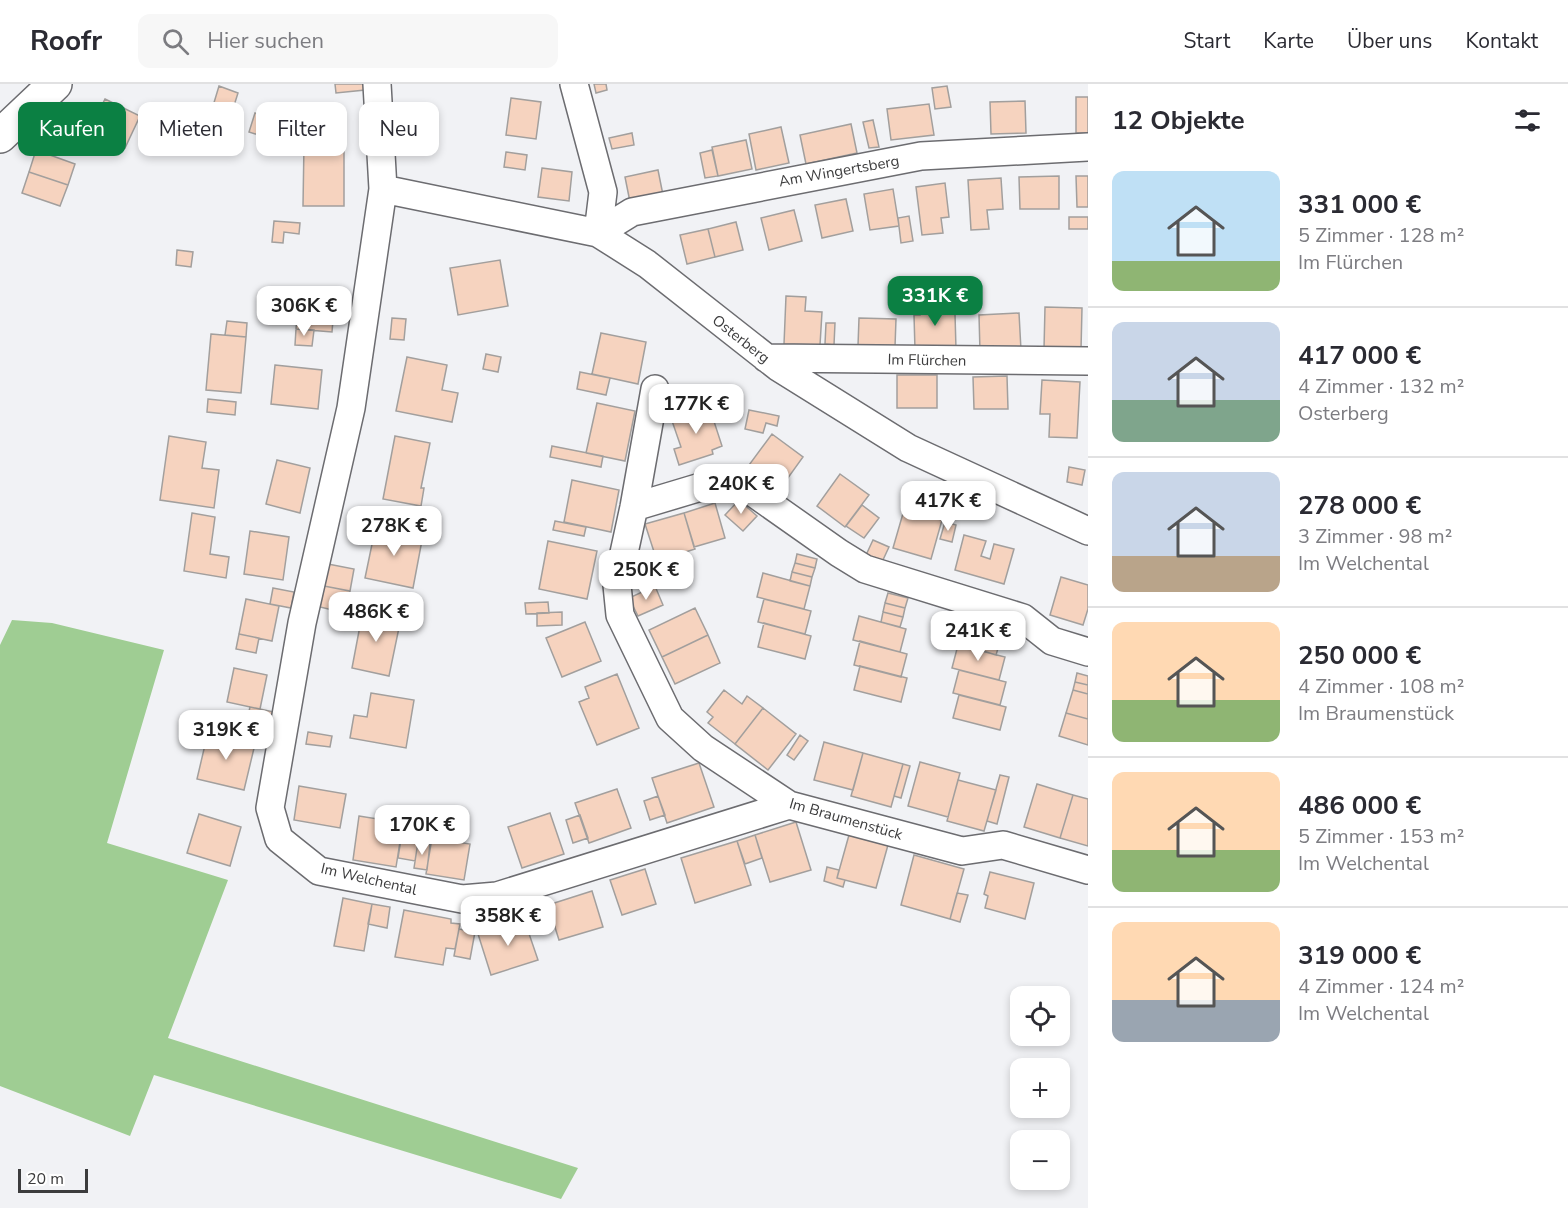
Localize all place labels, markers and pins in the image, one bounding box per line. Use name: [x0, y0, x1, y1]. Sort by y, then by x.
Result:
pin: 331K €: [886, 276, 984, 327]
pin: 306K €: [255, 286, 353, 337]
pin: 177K €: [647, 384, 745, 435]
pin: 240K €: [692, 464, 790, 515]
pin: 417K €: [899, 481, 997, 532]
pin: 278K €: [345, 506, 443, 557]
pin: 250K €: [597, 550, 695, 601]
pin: 486K €: [327, 592, 425, 643]
pin: 241K €: [929, 611, 1027, 662]
pin: 319K €: [177, 710, 275, 761]
pin: 170K €: [373, 805, 471, 856]
pin: 358K €: [459, 896, 557, 947]

